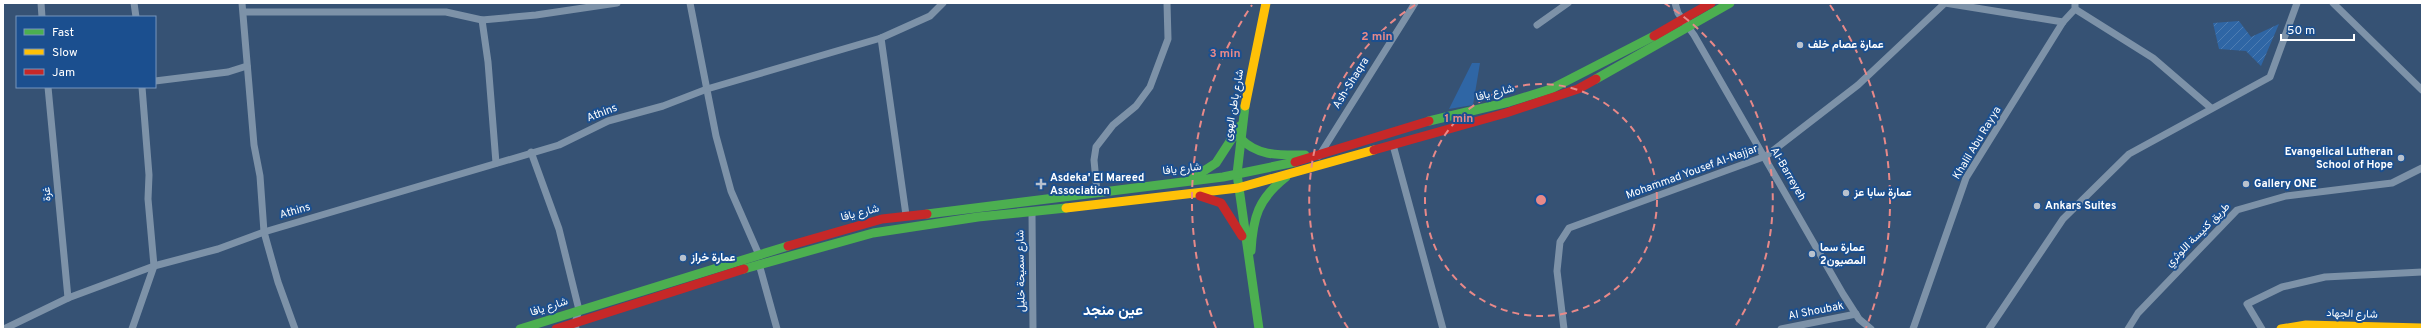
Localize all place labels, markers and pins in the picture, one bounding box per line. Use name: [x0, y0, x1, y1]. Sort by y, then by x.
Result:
place label: عمارة عصام خلف: [1808, 38, 1884, 52]
marker: عمارة عصام خلف: [1795, 40, 1805, 50]
place label: Evangelical Lutheran School of Hope: [2285, 145, 2393, 172]
marker: Evangelical Lutheran School of Hope: [2396, 153, 2406, 163]
place label: Asdeka' El Mareed Association: [1050, 171, 1144, 198]
place label: Gallery ONE: [2254, 177, 2317, 191]
marker: Asdeka' El Mareed Association: [1035, 178, 1047, 190]
marker: Gallery ONE: [2241, 179, 2251, 189]
place label: عمارة سابا عز: [1853, 186, 1912, 200]
marker: عمارة سابا عز: [1841, 188, 1851, 198]
centre of rings: [1534, 193, 1548, 207]
place label: Ankars Suites: [2045, 199, 2116, 213]
marker: Ankars Suites: [2032, 201, 2042, 211]
place label: عمارة سما المصيون2: [1820, 241, 1866, 268]
marker: عمارة سما المصيون2: [1807, 249, 1817, 259]
place label: عمارة خراز: [690, 251, 735, 265]
marker: عمارة خراز: [678, 253, 688, 263]

